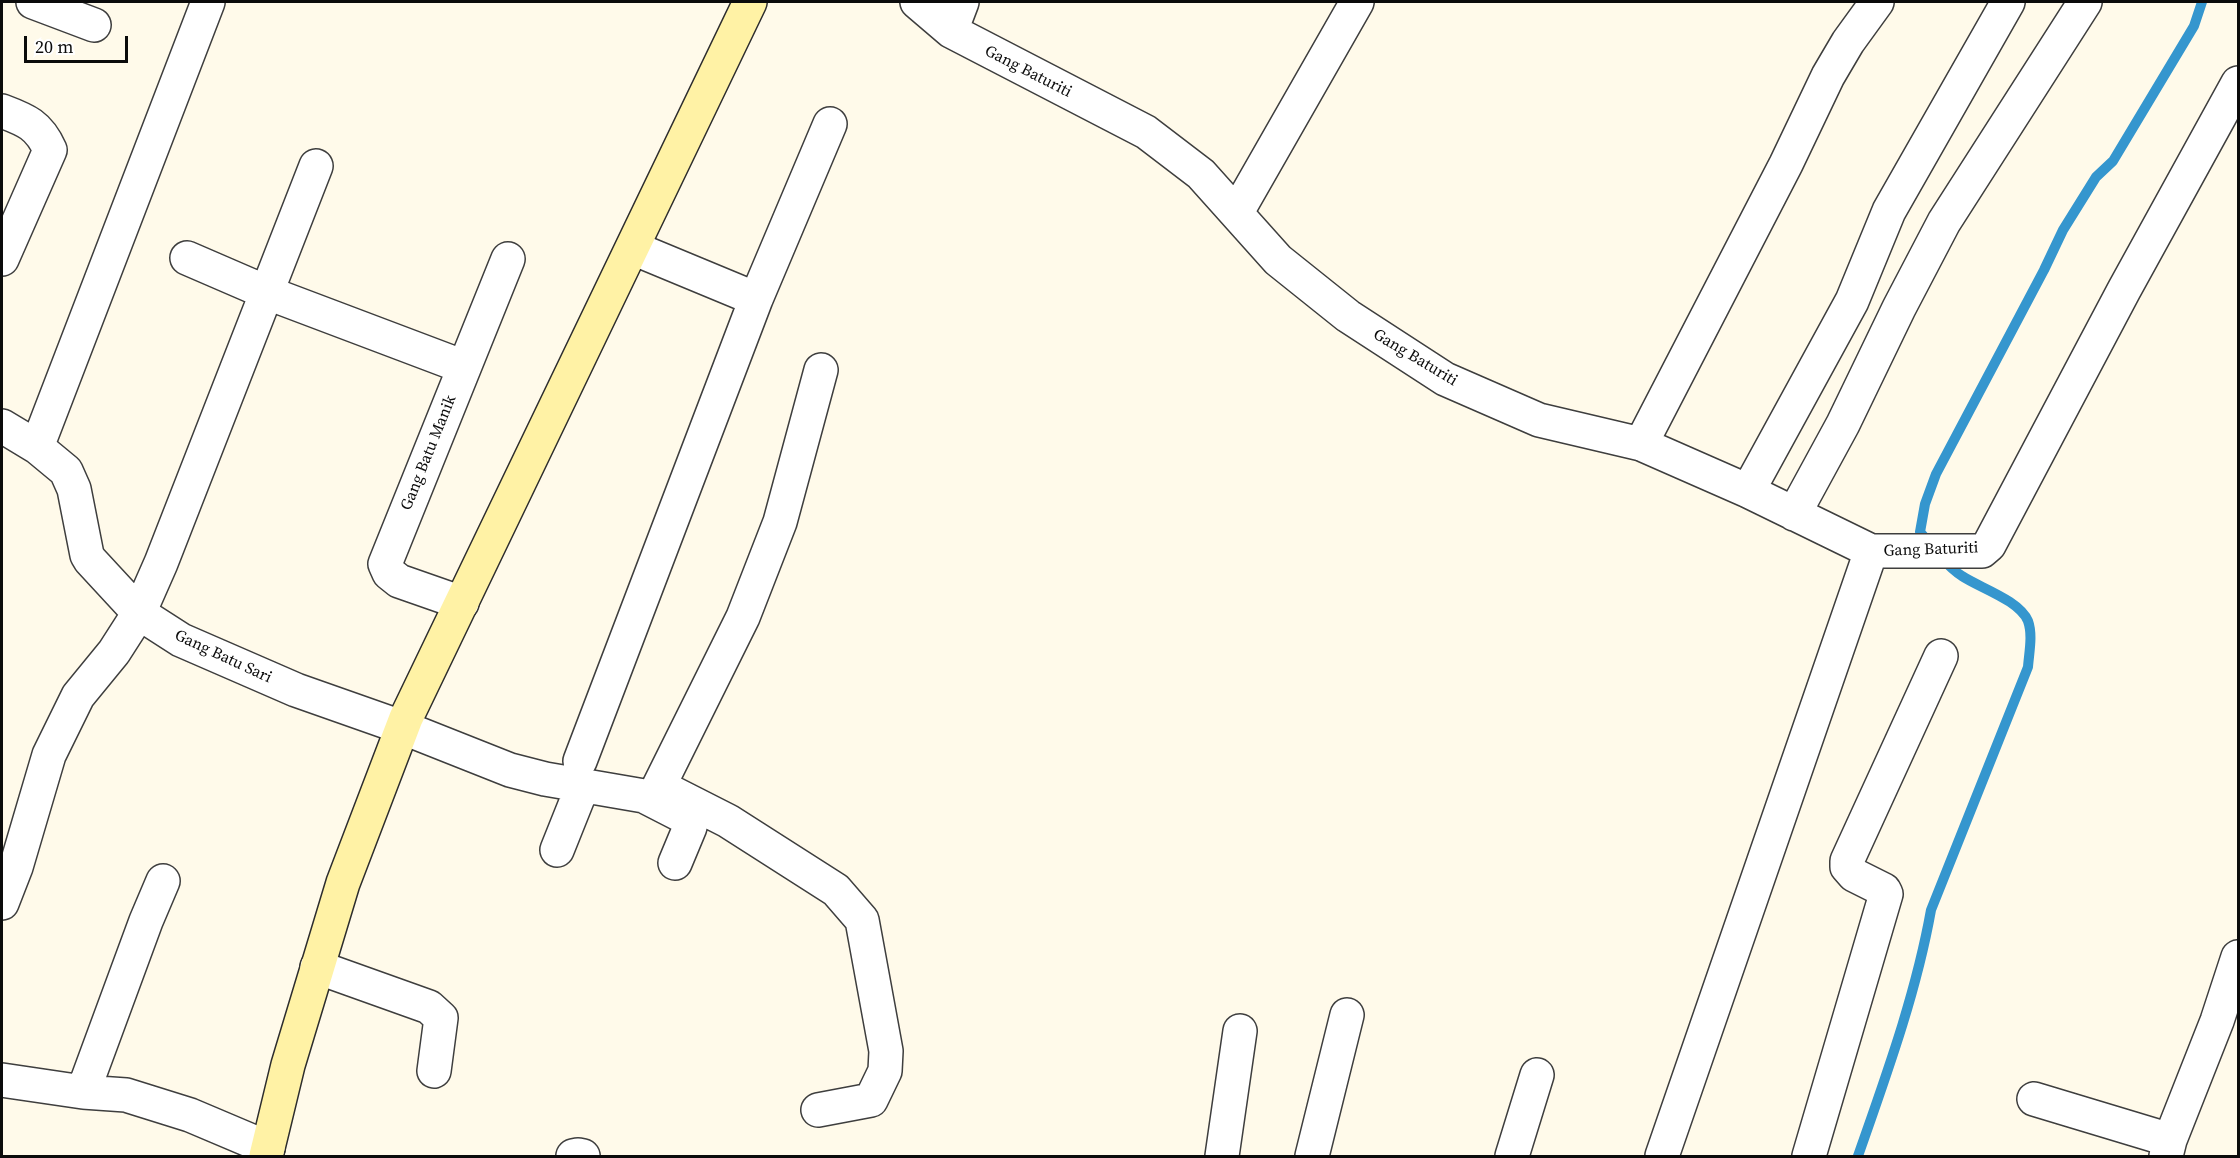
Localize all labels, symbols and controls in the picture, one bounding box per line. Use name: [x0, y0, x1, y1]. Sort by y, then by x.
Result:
scale bar: [27, 24, 130, 62]
text: 20 m: [35, 34, 73, 59]
street label: Gang Baturiti: [981, 42, 1075, 102]
street label: Gang Baturiti: [1369, 325, 1461, 391]
street label: Gang Batu Manik: [397, 393, 461, 513]
street label: Gang Baturiti: [1883, 539, 1979, 561]
street label: Gang Batu Sari: [171, 626, 275, 688]

